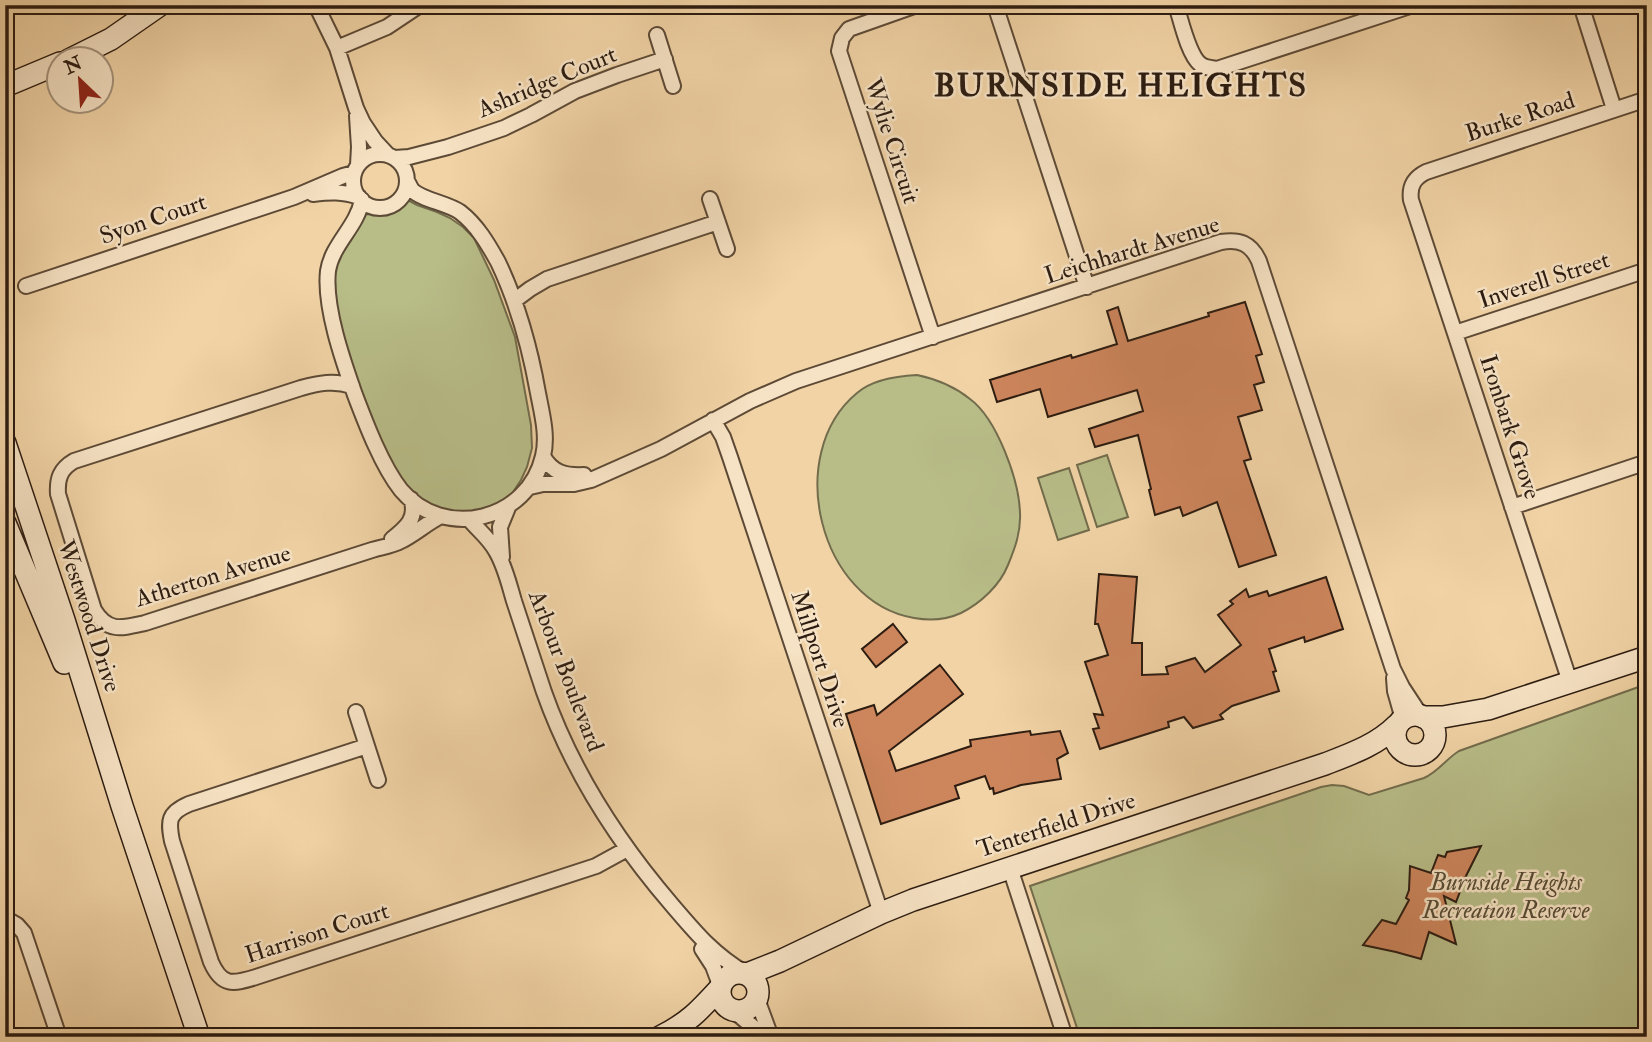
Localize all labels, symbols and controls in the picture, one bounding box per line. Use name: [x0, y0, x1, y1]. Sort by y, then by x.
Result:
street label: Ashridge Court: [472, 39, 621, 126]
north arrow: [46, 46, 116, 116]
text: N: [60, 51, 87, 80]
district label: BURNSIDE HEIGHTS: [934, 66, 1308, 106]
street label: Wylie Circuit: [857, 73, 927, 208]
street label: Burke Road: [1461, 85, 1579, 149]
street label: Syon Court: [96, 186, 211, 252]
street label: Leichhardt Avenue: [1041, 209, 1223, 291]
street label: Inverell Street: [1475, 244, 1614, 316]
street label: Ironbark Grove: [1472, 351, 1548, 503]
street label: Westwood Drive: [50, 535, 128, 696]
street label: Atherton Avenue: [131, 538, 294, 615]
street label: Arbour Boulevard: [521, 585, 611, 756]
street label: Millport Drive: [783, 587, 857, 731]
street label: Tenterfield Drive: [973, 785, 1139, 865]
park label: Burnside Heights Recreation Reserve: [1422, 867, 1590, 926]
street label: Harrison Court: [241, 895, 393, 971]

